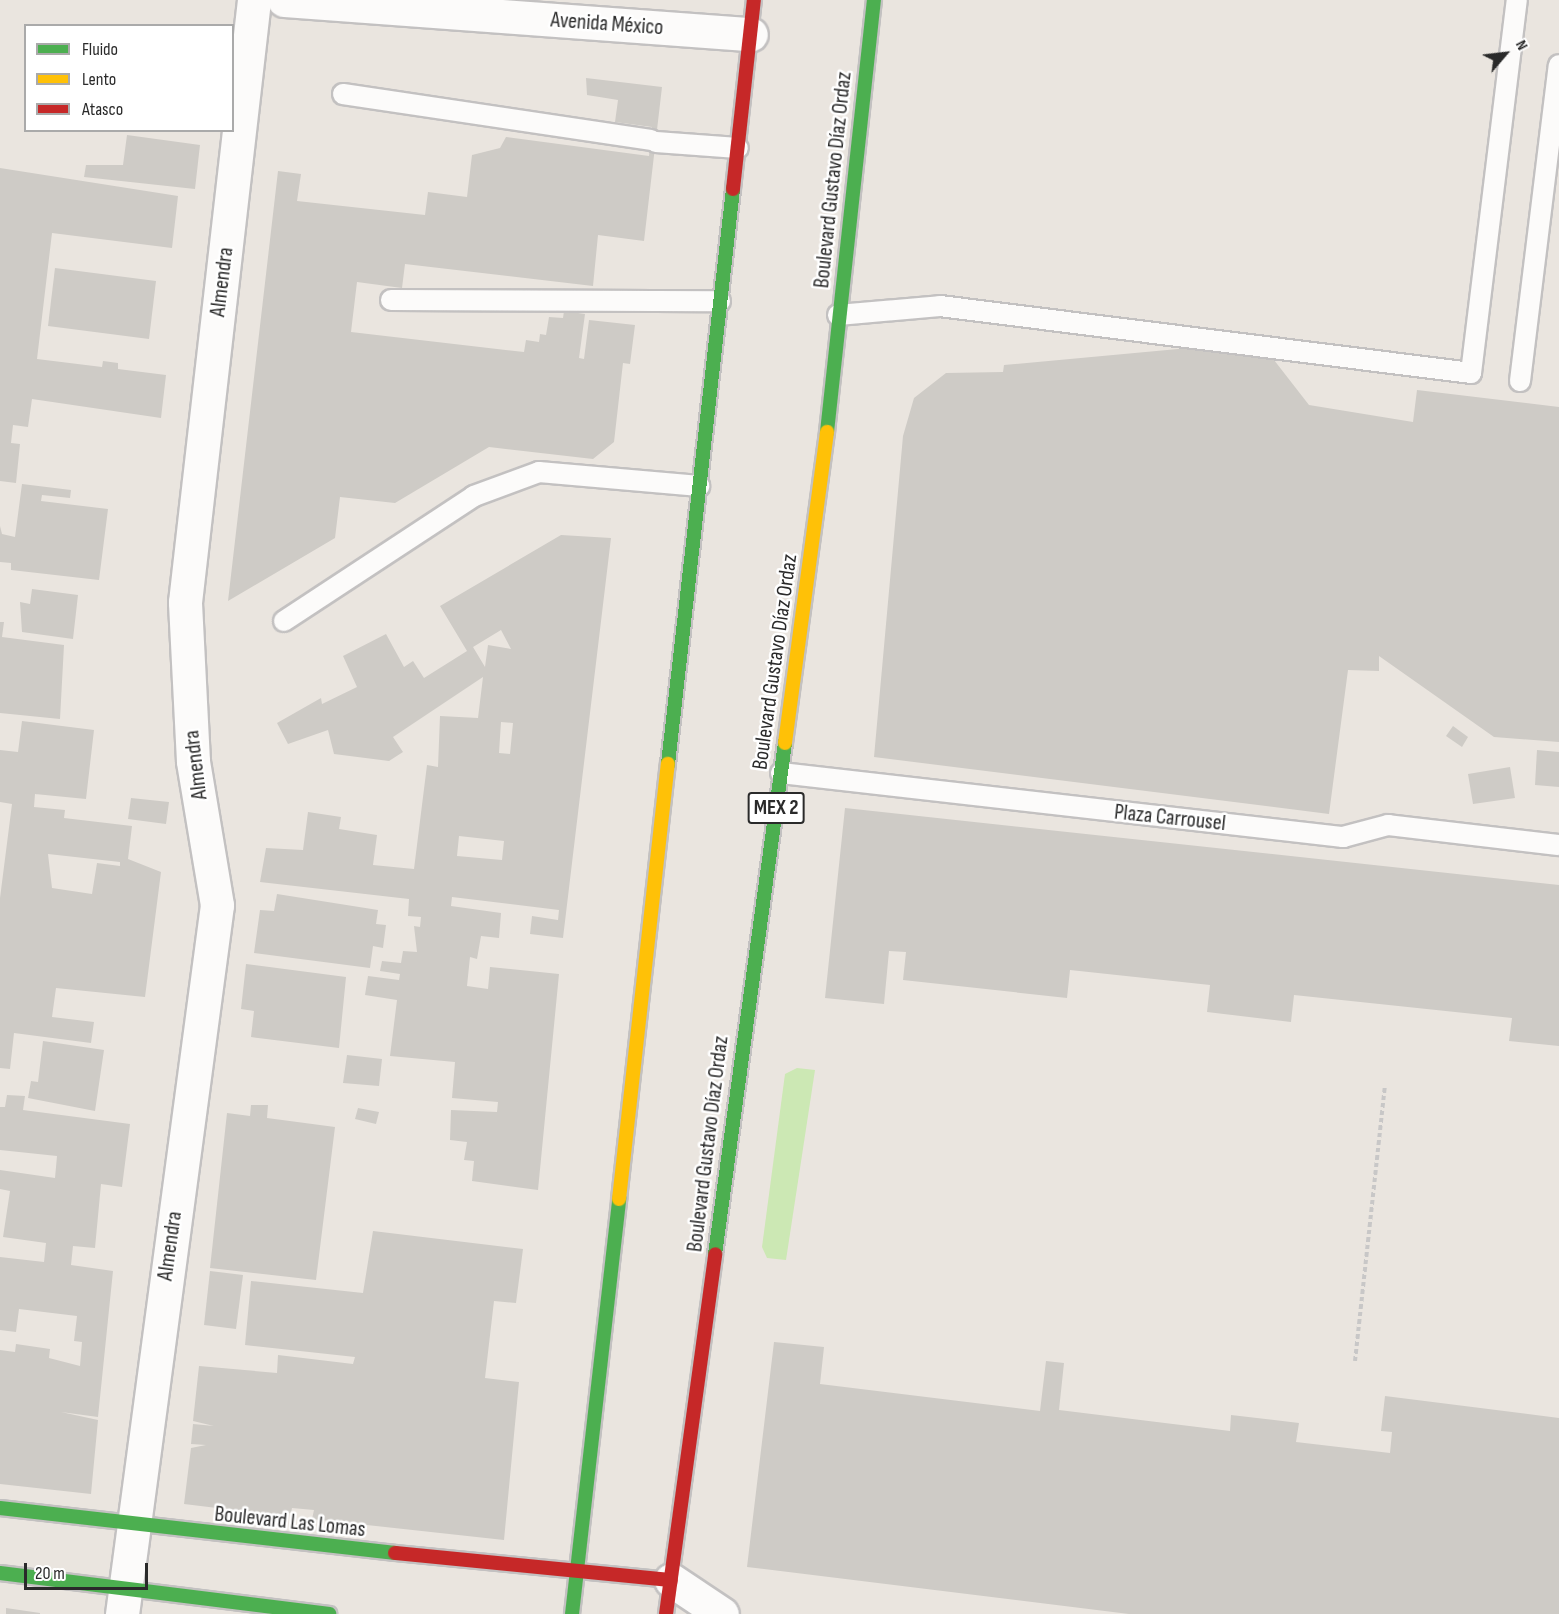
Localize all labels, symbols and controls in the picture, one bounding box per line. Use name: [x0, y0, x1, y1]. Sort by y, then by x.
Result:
street label: Avenida México: [550, 7, 664, 41]
legend: [24, 24, 234, 132]
north arrow: [1475, 24, 1535, 84]
text: N: [1511, 37, 1532, 54]
text: Fluido: [82, 39, 118, 60]
text: Lento: [82, 69, 116, 90]
street label: Boulevard Gustavo Díaz Ordaz: [809, 71, 857, 289]
text: Atasco: [82, 99, 123, 120]
street label: Almendra: [205, 246, 239, 318]
street label: Boulevard Gustavo Díaz Ordaz: [747, 553, 803, 771]
street label: Almendra: [179, 729, 213, 801]
road number: MEX 2: [748, 790, 804, 826]
street label: Plaza Carrousel: [1113, 799, 1227, 837]
street label: Boulevard Gustavo Díaz Ordaz: [682, 1035, 734, 1253]
street label: Almendra: [152, 1210, 188, 1282]
street label: Boulevard Las Lomas: [213, 1501, 367, 1543]
scale bar: [27, 1551, 152, 1589]
text: 20 m: [35, 1563, 65, 1584]

